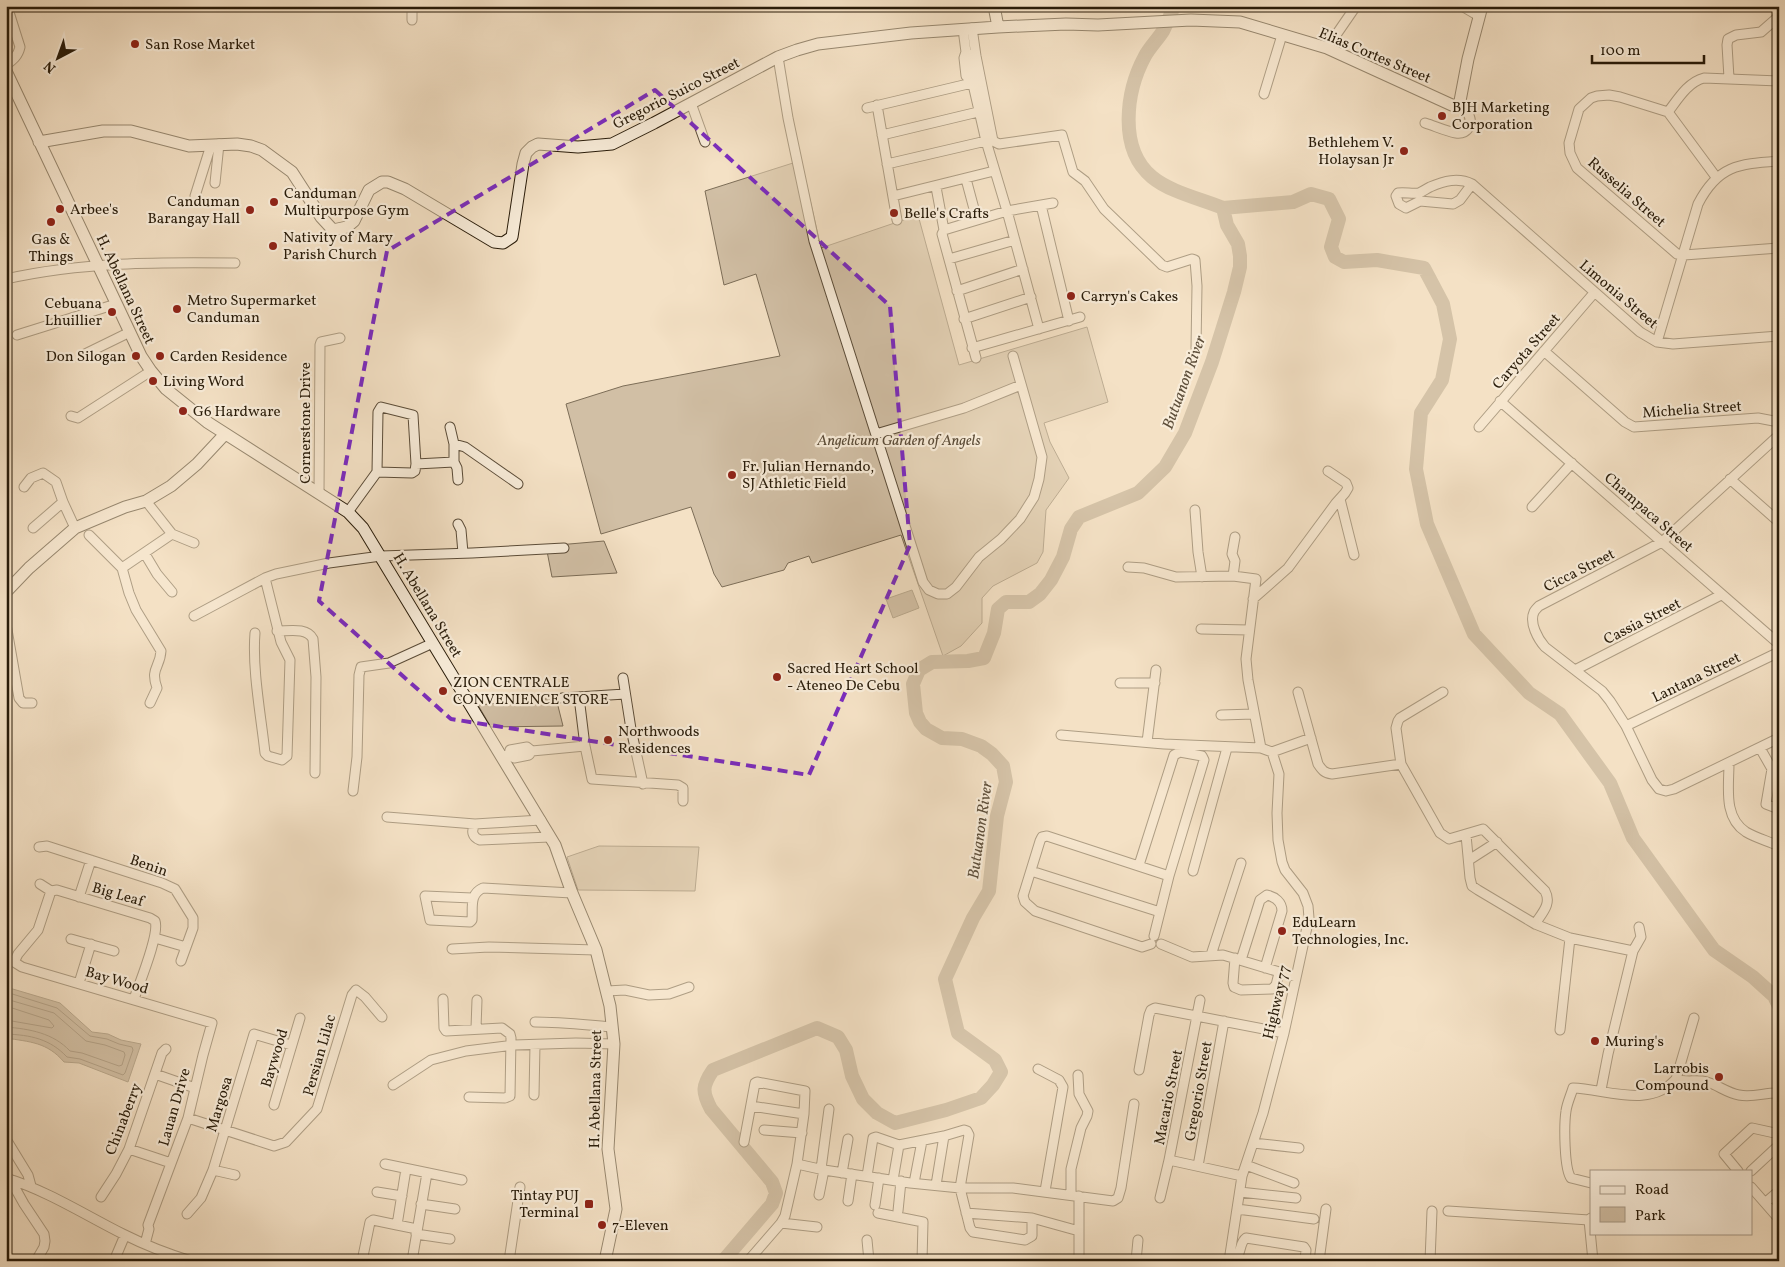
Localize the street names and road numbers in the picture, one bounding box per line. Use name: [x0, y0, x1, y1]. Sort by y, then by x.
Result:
street label: Elias Cortes Street: [1315, 23, 1434, 89]
street label: Gregorio Suico Street: [610, 53, 744, 135]
street label: Russelia Street: [1582, 153, 1670, 233]
street label: H. Abellana Street: [90, 231, 159, 348]
street label: Limonia Street: [1574, 256, 1662, 335]
street label: Caryota Street: [1488, 309, 1566, 395]
street label: Cornerstone Drive: [296, 362, 317, 484]
street label: Michelia Street: [1642, 397, 1743, 424]
street label: Champaca Street: [1599, 468, 1697, 558]
street label: Cicca Street: [1540, 544, 1619, 598]
street label: H. Abellana Street: [387, 549, 466, 662]
street label: Cassia Street: [1600, 594, 1685, 651]
street label: Lantana Street: [1649, 648, 1745, 709]
street label: Benin: [127, 850, 170, 883]
street label: Big Leaf: [89, 878, 148, 913]
street label: Bay Wood: [83, 962, 151, 1000]
street label: Highway 77: [1259, 963, 1296, 1042]
street label: Persian Lilac: [299, 1012, 342, 1099]
street label: Baywood: [257, 1027, 294, 1090]
street label: H. Abellana Street: [585, 1029, 608, 1149]
street label: Gregorio Street: [1180, 1040, 1219, 1143]
street label: Macario Street: [1150, 1048, 1189, 1147]
street label: Lauan Drive: [154, 1066, 197, 1149]
street label: Margosa: [202, 1074, 239, 1135]
street label: Chinaberry: [101, 1080, 148, 1159]

